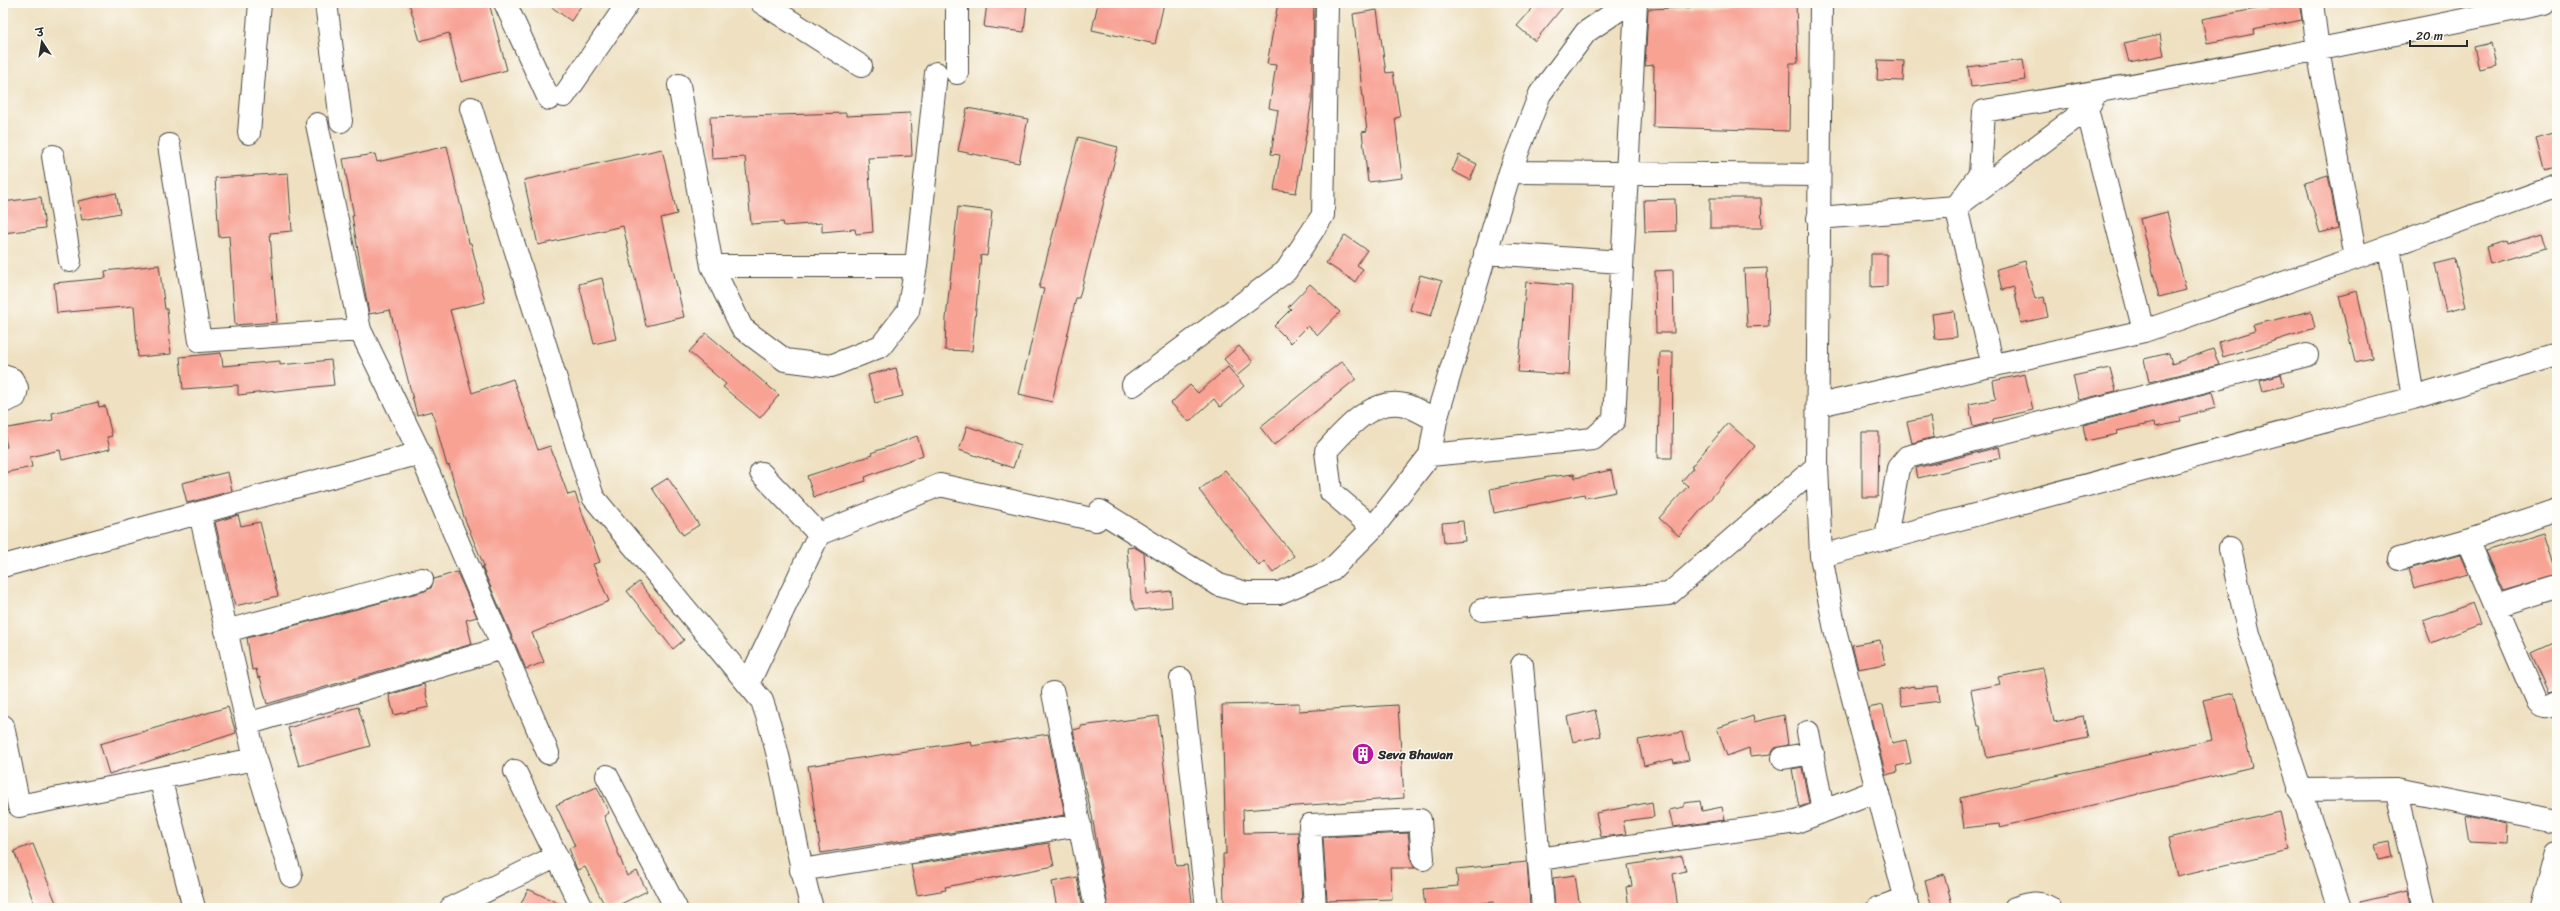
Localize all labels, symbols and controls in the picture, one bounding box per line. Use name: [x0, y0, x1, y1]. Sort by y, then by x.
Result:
north arrow: [22, 22, 62, 62]
text: उ: [33, 22, 47, 43]
scale bar: [2410, 22, 2467, 48]
text: 20 m: [2416, 25, 2443, 47]
building icon: Seva Bhawan: [1350, 741, 1376, 767]
place label: Seva Bhawan: [1377, 743, 1454, 766]

